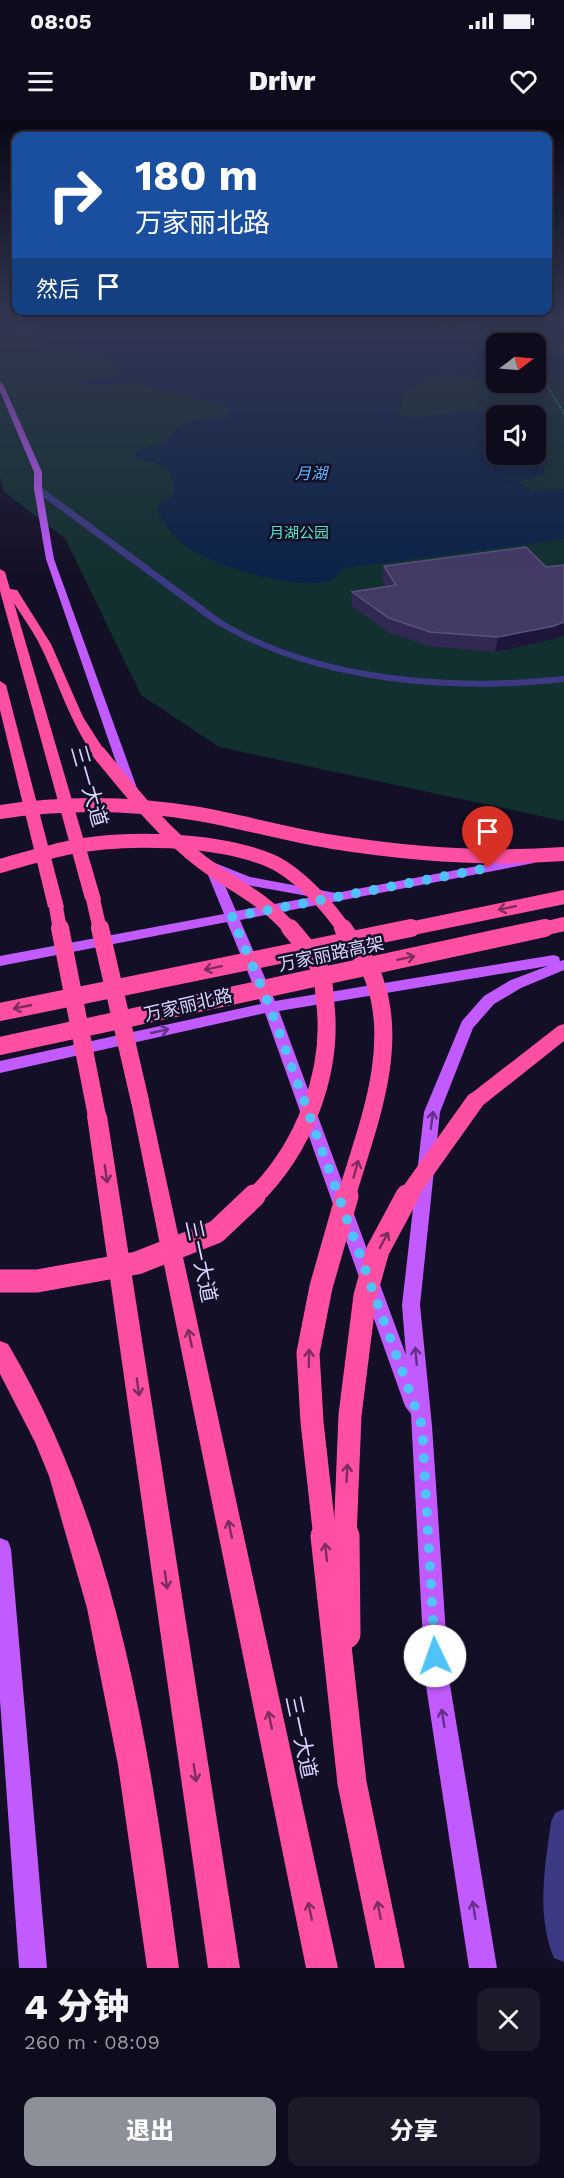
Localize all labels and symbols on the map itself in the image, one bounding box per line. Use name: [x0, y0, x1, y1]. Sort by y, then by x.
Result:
north arrow: [486, 333, 546, 393]
water label: 月湖: [295, 464, 330, 483]
park label: 月湖公园: [269, 524, 329, 542]
street label: 三一大道: [66, 742, 113, 830]
pin: [462, 806, 513, 868]
one-way arrow: [497, 903, 517, 914]
street label: 万家丽路高架: [276, 932, 386, 975]
one-way arrow: [396, 952, 415, 963]
one-way arrow: [203, 963, 223, 974]
street label: 万家丽北路: [142, 984, 234, 1025]
one-way arrow: [12, 1002, 32, 1013]
one-way arrow: [150, 1025, 169, 1037]
one-way arrow: [426, 1111, 437, 1131]
one-way arrow: [350, 1160, 362, 1179]
one-way arrow: [100, 1163, 111, 1183]
street label: 三一大道: [181, 1217, 222, 1305]
one-way arrow: [378, 1232, 390, 1249]
one-way arrow: [183, 1329, 195, 1348]
one-way arrow: [410, 1346, 421, 1366]
one-way arrow: [303, 1348, 315, 1368]
one-way arrow: [132, 1377, 143, 1397]
one-way arrow: [341, 1463, 352, 1483]
one-way arrow: [224, 1520, 235, 1539]
one-way arrow: [320, 1542, 331, 1562]
one-way arrow: [161, 1570, 172, 1590]
position arrow: [403, 1624, 467, 1688]
street label: 三一大道: [281, 1693, 322, 1781]
one-way arrow: [437, 1708, 448, 1728]
one-way arrow: [264, 1711, 275, 1730]
one-way arrow: [190, 1763, 201, 1782]
one-way arrow: [304, 1901, 315, 1921]
one-way arrow: [373, 1901, 384, 1921]
one-way arrow: [468, 1901, 479, 1921]

